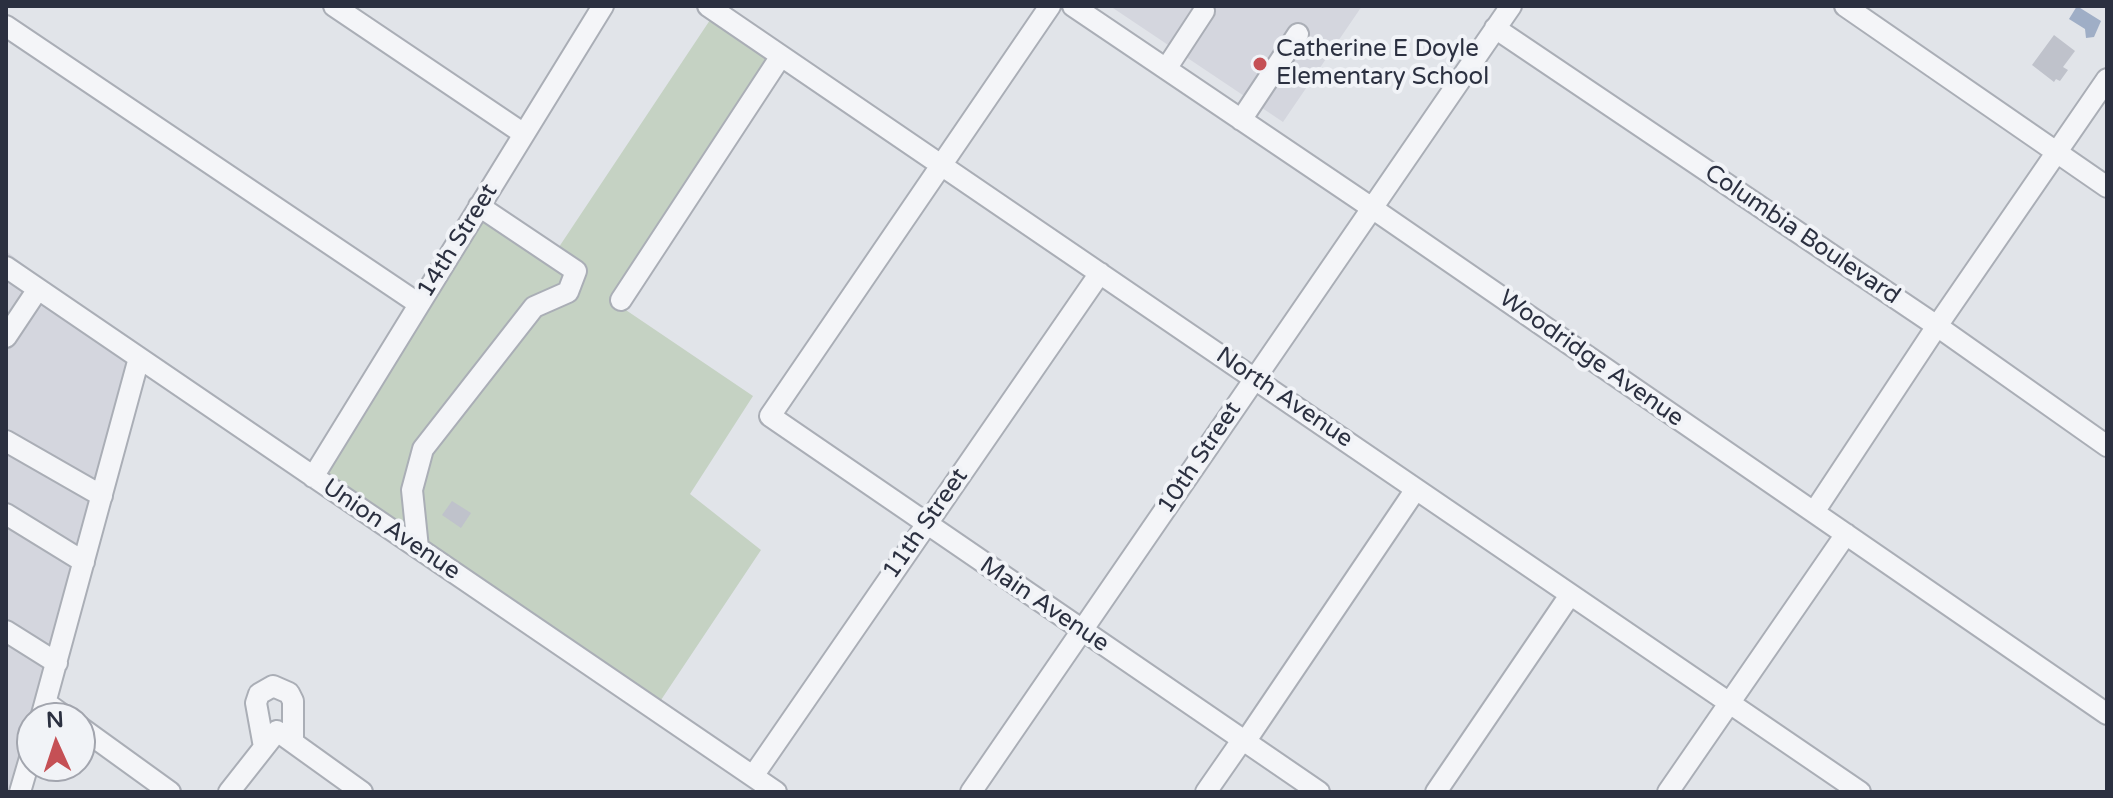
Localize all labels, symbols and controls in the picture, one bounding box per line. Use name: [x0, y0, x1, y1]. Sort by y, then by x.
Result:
place label: Catherine E Doyle Elementary School: [1276, 36, 1489, 92]
marker: Catherine E Doyle Elementary School: [1251, 55, 1269, 73]
street label: Columbia Boulevard: [1699, 159, 1905, 311]
street label: 14th Street: [412, 179, 504, 303]
street label: Woodridge Avenue: [1493, 284, 1689, 434]
street label: North Avenue: [1210, 342, 1358, 454]
street label: 10th Street: [1152, 397, 1248, 519]
street label: 11th Street: [877, 463, 975, 585]
street label: Union Avenue: [317, 473, 465, 587]
street label: Main Avenue: [974, 551, 1114, 659]
north arrow: [16, 702, 96, 782]
text: N: [45, 707, 64, 733]

